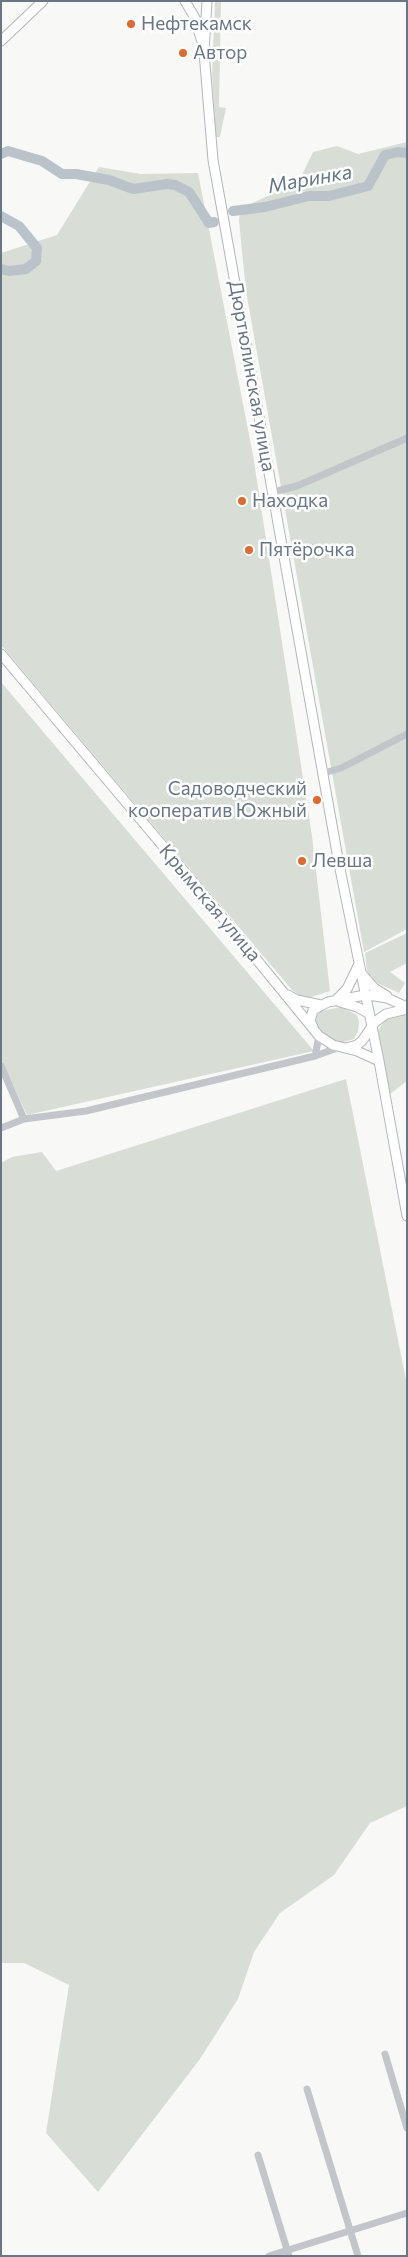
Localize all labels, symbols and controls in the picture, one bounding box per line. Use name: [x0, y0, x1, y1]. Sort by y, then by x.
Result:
place label: Нефтекамск: [141, 13, 252, 35]
marker: Нефтекамск: [125, 18, 137, 30]
place label: Автор: [193, 42, 247, 64]
marker: Автор: [177, 47, 189, 59]
water label: Маринка: [266, 160, 354, 198]
street label: Дюртюлинская улица: [224, 279, 280, 473]
place label: Находка: [252, 490, 328, 512]
marker: Находка: [236, 495, 248, 507]
place label: Пятёрочка: [259, 539, 355, 561]
marker: Пятёрочка: [243, 544, 255, 556]
place label: Садоводческий кооператив Южный: [128, 778, 307, 822]
marker: Садоводческий кооператив Южный: [311, 794, 323, 806]
street label: Крымская улица: [154, 840, 266, 966]
place label: Левша: [312, 850, 372, 872]
marker: Левша: [296, 855, 308, 867]

